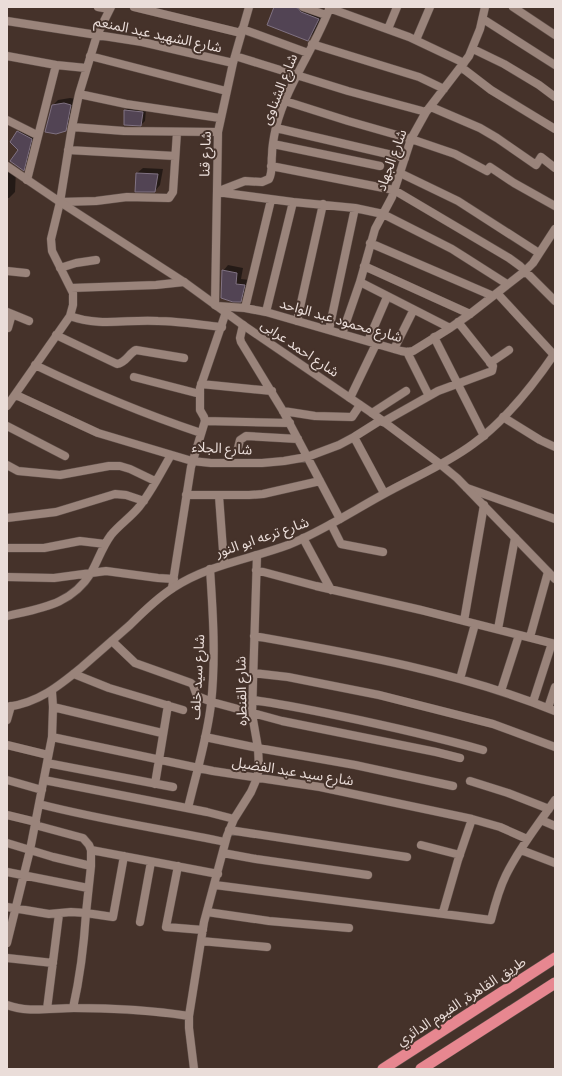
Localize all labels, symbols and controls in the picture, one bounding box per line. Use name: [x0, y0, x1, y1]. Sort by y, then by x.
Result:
street label: شارع الشهيد عبد المنعم: [92, 12, 224, 58]
street label: شارع الشناوى: [257, 51, 303, 128]
street label: شارع الجهاد: [372, 127, 412, 194]
street label: شارع قنا: [195, 131, 217, 177]
street label: شارع محمود عبد الواحد: [277, 294, 404, 348]
street label: شارع احمد عرابى: [256, 315, 343, 382]
street label: شارع الجلاء: [191, 437, 253, 461]
street label: شارع ترعه ابو النور: [212, 513, 312, 564]
street label: شارع سيد خلف: [186, 634, 210, 720]
street label: شارع القنطره: [231, 656, 253, 726]
street label: شارع سيد عبد الفضيل: [231, 753, 355, 791]
street label: طريق القاهرة, الفيوم الدائري: [393, 952, 530, 1051]

